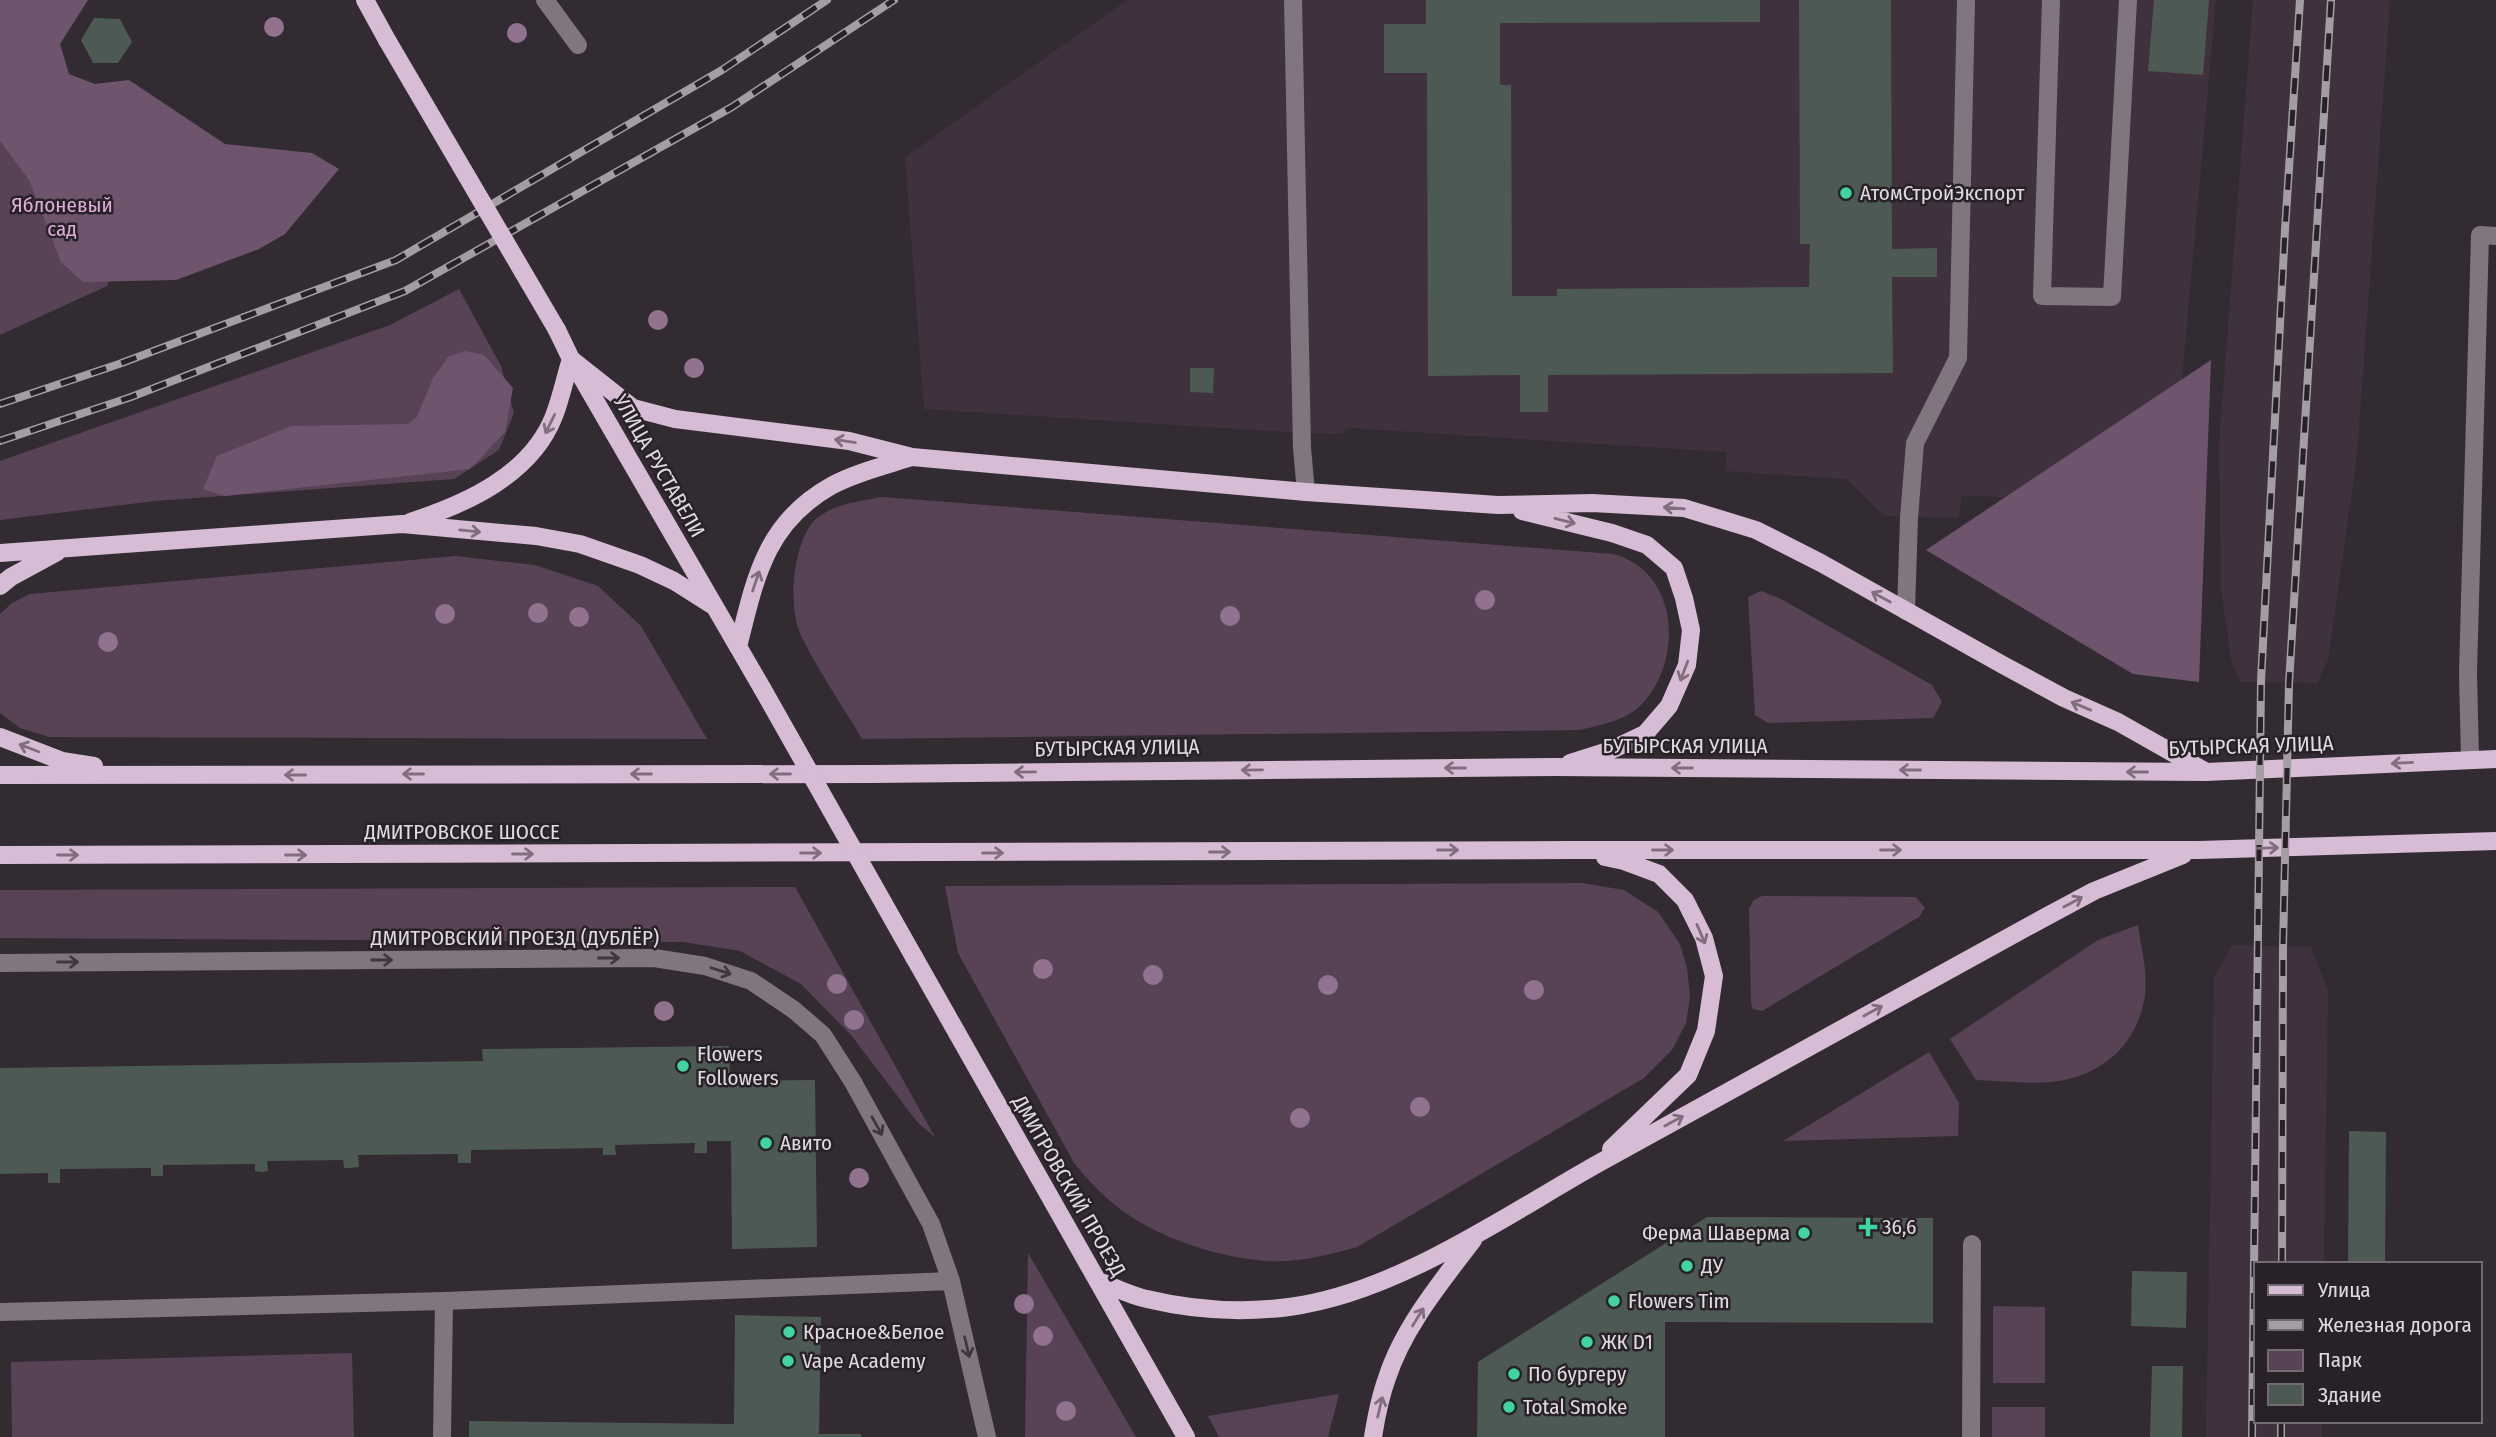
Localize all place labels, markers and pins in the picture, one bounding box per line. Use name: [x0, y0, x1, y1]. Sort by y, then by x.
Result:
place label: АтомСтройЭкспорт: [1860, 180, 2025, 206]
marker: АтомСтройЭкспорт: [1838, 185, 1854, 201]
place label: Flowers Followers: [697, 1041, 779, 1091]
marker: Flowers Followers: [675, 1058, 691, 1074]
place label: Авито: [780, 1130, 832, 1156]
marker: Авито: [758, 1135, 774, 1151]
place label: 36,6: [1882, 1214, 1916, 1240]
marker: 36,6: [1860, 1219, 1876, 1235]
place label: Ферма Шаверма: [1642, 1220, 1790, 1246]
marker: Ферма Шаверма: [1796, 1225, 1812, 1241]
place label: ДУ: [1700, 1253, 1724, 1279]
marker: ДУ: [1679, 1258, 1695, 1274]
place label: Flowers Tim: [1628, 1288, 1730, 1314]
marker: Flowers Tim: [1606, 1293, 1622, 1309]
place label: Красное&Белое: [803, 1319, 944, 1345]
marker: Красное&Белое: [781, 1324, 797, 1340]
place label: ЖК D1: [1601, 1329, 1653, 1355]
marker: ЖК D1: [1579, 1334, 1595, 1350]
place label: Vape Academy: [802, 1348, 926, 1374]
marker: Vape Academy: [780, 1353, 796, 1369]
place label: По бургеру: [1528, 1361, 1627, 1387]
marker: По бургеру: [1506, 1366, 1522, 1382]
place label: Total Smoke: [1523, 1394, 1627, 1420]
marker: Total Smoke: [1501, 1399, 1517, 1415]

